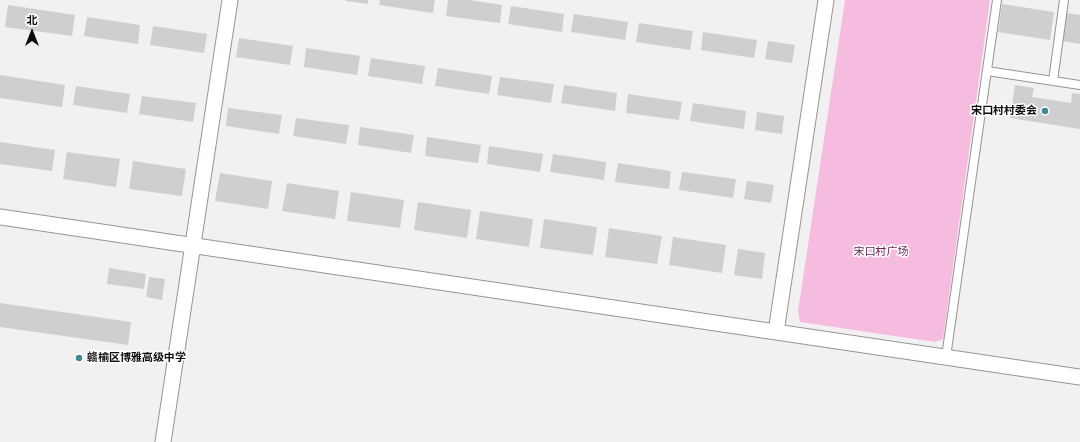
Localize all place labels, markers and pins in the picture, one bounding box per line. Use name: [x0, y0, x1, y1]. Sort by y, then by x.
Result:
place label: 宋口村村委会: [971, 104, 1037, 118]
marker: 宋口村村委会: [1040, 106, 1050, 116]
place label: 赣榆区博雅高级中学: [87, 351, 186, 365]
marker: 赣榆区博雅高级中学: [74, 353, 84, 363]

